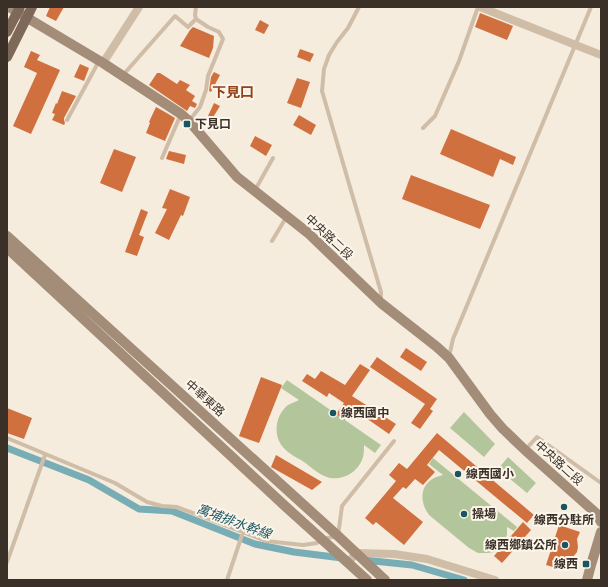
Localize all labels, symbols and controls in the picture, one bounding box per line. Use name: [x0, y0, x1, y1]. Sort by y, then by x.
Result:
district label: 下見口: [212, 84, 254, 101]
place label: 下見口: [195, 117, 231, 131]
marker: 下見口: [182, 119, 192, 129]
street label: 中央路二段: [302, 211, 356, 263]
street label: 中華東路: [182, 377, 228, 419]
place label: 線西國中: [341, 406, 389, 420]
marker: 線西國中: [328, 408, 338, 418]
street label: 中央路二段: [532, 438, 586, 488]
place label: 線西國小: [466, 467, 514, 481]
marker: 線西國小: [453, 469, 463, 479]
water label: 寓埔排水幹線: [195, 501, 275, 543]
marker: 線西分駐所: [559, 502, 569, 512]
place label: 操場: [472, 507, 496, 521]
marker: 操場: [459, 509, 469, 519]
place label: 線西分駐所: [534, 513, 594, 527]
place label: 線西鄉鎮公所: [485, 538, 557, 552]
marker: 線西鄉鎮公所: [560, 540, 570, 550]
place label: 線西: [554, 557, 578, 571]
marker: 線西: [581, 559, 591, 569]

